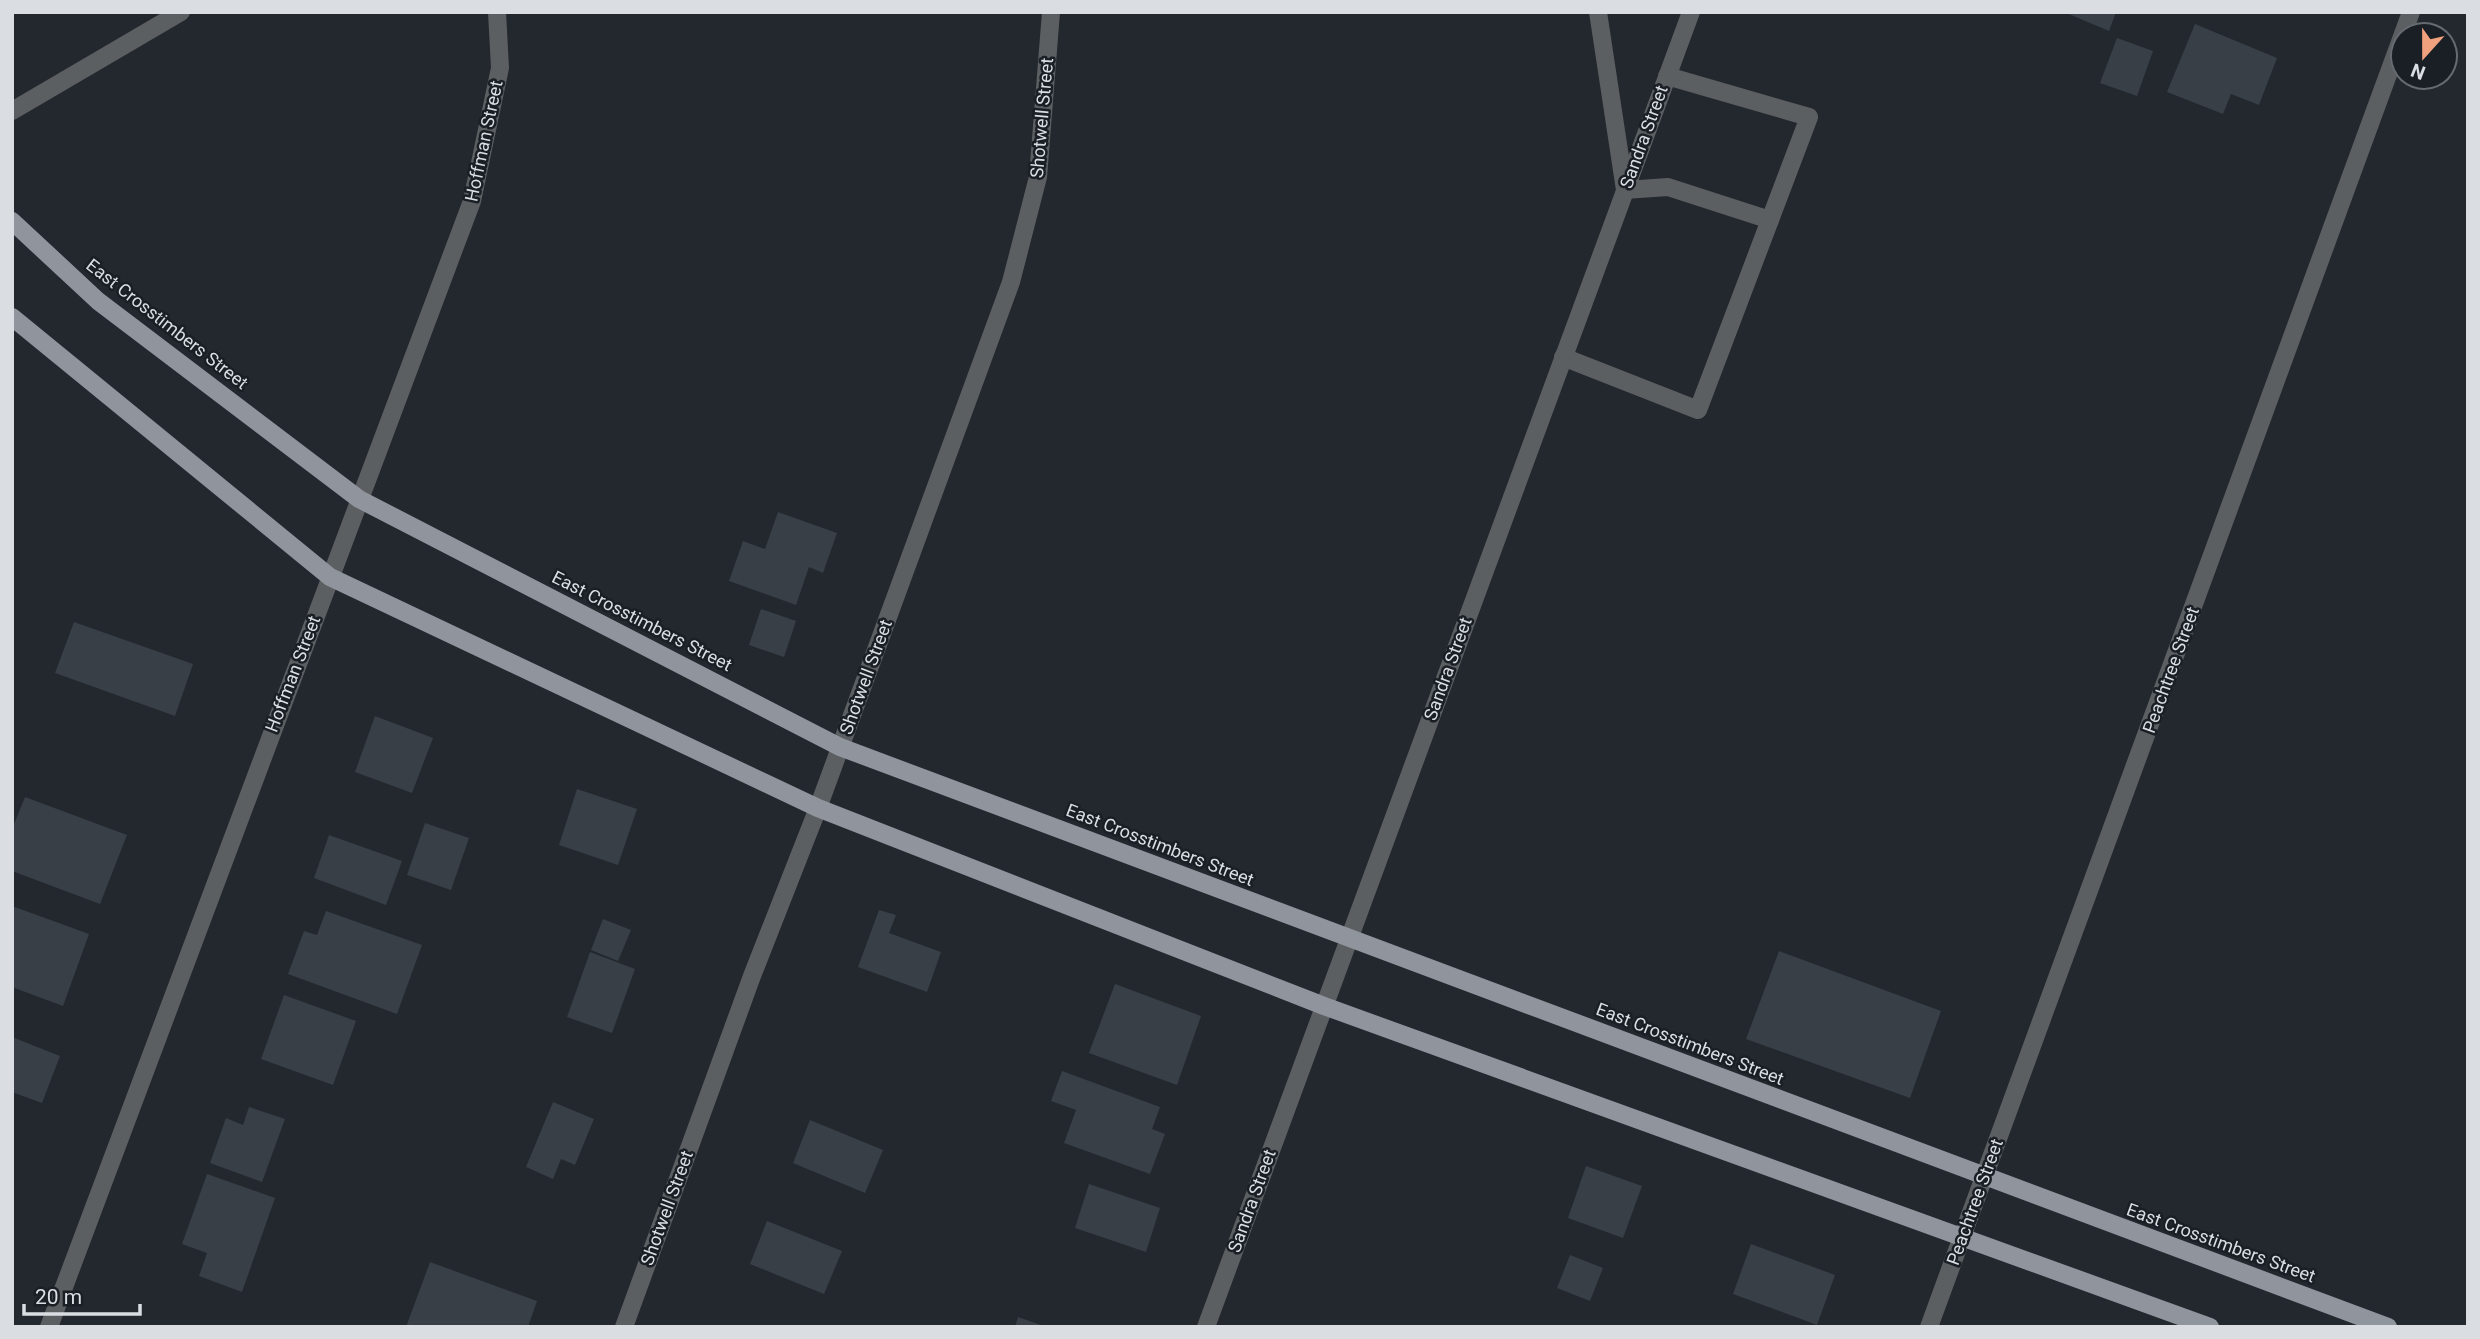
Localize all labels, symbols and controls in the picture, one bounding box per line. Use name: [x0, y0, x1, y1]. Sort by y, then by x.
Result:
north arrow: [2389, 21, 2459, 91]
street label: Shotwell Street: [1026, 57, 1057, 179]
text: N: [2408, 58, 2428, 85]
street label: Hoffman Street: [460, 78, 507, 203]
street label: Sandra Street: [1615, 82, 1672, 191]
street label: East Crosstimbers Street: [82, 254, 252, 393]
street label: East Crosstimbers Street: [549, 566, 736, 675]
street label: Peachtree Street: [2138, 604, 2203, 736]
street label: Hoffman Street: [261, 612, 324, 735]
street label: Sandra Street: [1419, 614, 1476, 723]
street label: Shotwell Street: [835, 617, 896, 737]
street label: East Crosstimbers Street: [1063, 799, 1257, 890]
street label: East Crosstimbers Street: [1593, 998, 1787, 1089]
street label: Peachtree Street: [1942, 1136, 2007, 1268]
street label: Sandra Street: [1223, 1146, 1280, 1255]
street label: Shotwell Street: [636, 1148, 697, 1268]
street label: East Crosstimbers Street: [2124, 1199, 2318, 1286]
scale bar: [24, 1272, 140, 1316]
text: 20 m: [35, 1285, 82, 1309]

